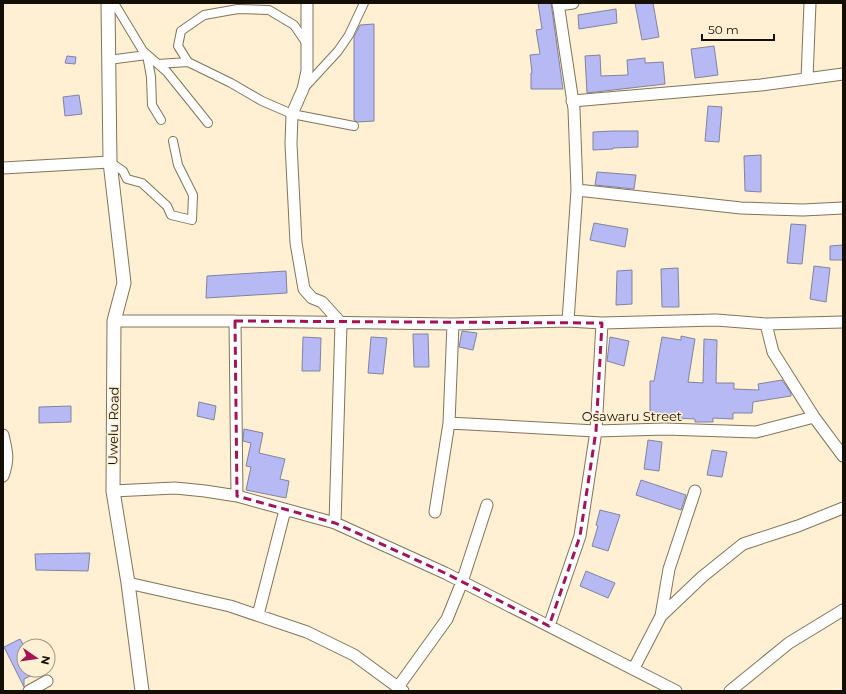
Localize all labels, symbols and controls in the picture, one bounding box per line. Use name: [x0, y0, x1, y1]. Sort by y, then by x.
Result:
scale bar: [702, 16, 774, 42]
text: 50 m: [708, 22, 739, 37]
street label: Uwelu Road: [104, 386, 122, 466]
street label: Osawaru Street: [582, 408, 682, 424]
north arrow: [16, 638, 56, 678]
text: N: [38, 654, 54, 666]

